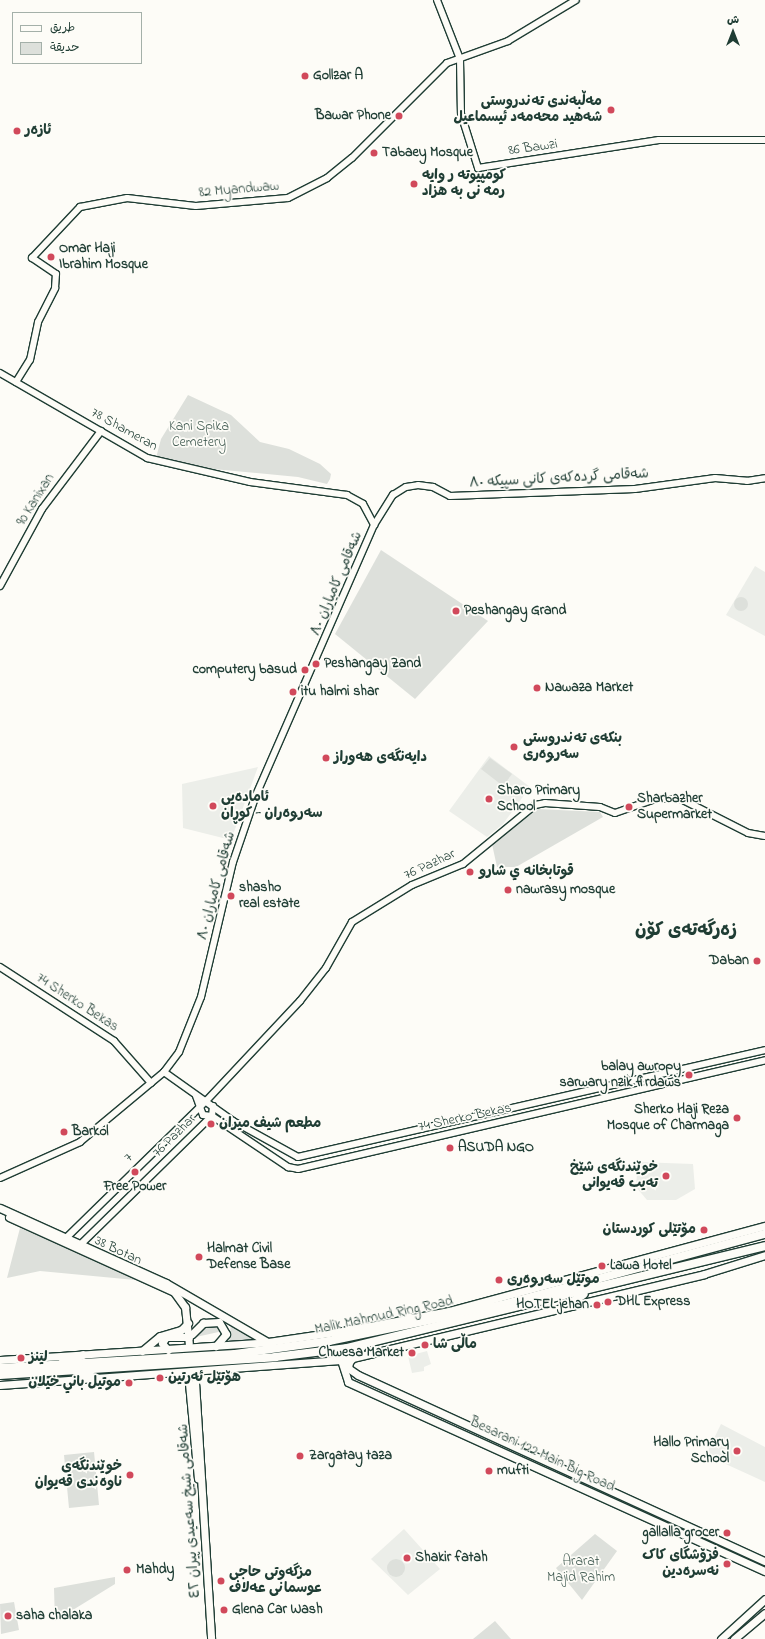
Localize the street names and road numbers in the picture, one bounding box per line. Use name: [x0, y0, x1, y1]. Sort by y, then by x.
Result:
street label: 86 Bawzi: [507, 136, 559, 160]
street label: 82 Myandwaw: [198, 178, 280, 202]
street label: 78 Shameran: [88, 405, 160, 455]
street label: شەقامی گردەکەی کانی سپیکە ٨٠: [469, 466, 649, 492]
street label: 90 Kanixan: [13, 471, 59, 529]
street label: شەقامی کامیاران ٨٠: [307, 529, 367, 639]
street label: شەقامی کامیاران ٨٠: [194, 830, 240, 942]
street label: 76 Pazhar: [402, 846, 458, 884]
street label: 74 Sherko Bekas: [33, 970, 121, 1036]
street label: 74 Sherko Bekas: [417, 1100, 513, 1136]
street label: 76 Pazhar: [150, 1111, 200, 1161]
street label: 7: [121, 1150, 137, 1166]
street label: 38 Botan: [92, 1233, 144, 1269]
street label: Malik Mahmud Ring Road: [313, 1293, 455, 1339]
street label: Besarani 122 Main Big Road: [467, 1414, 617, 1496]
street label: شەقامی شیخ سەعیدی پیران ٤٢: [176, 1423, 204, 1599]

